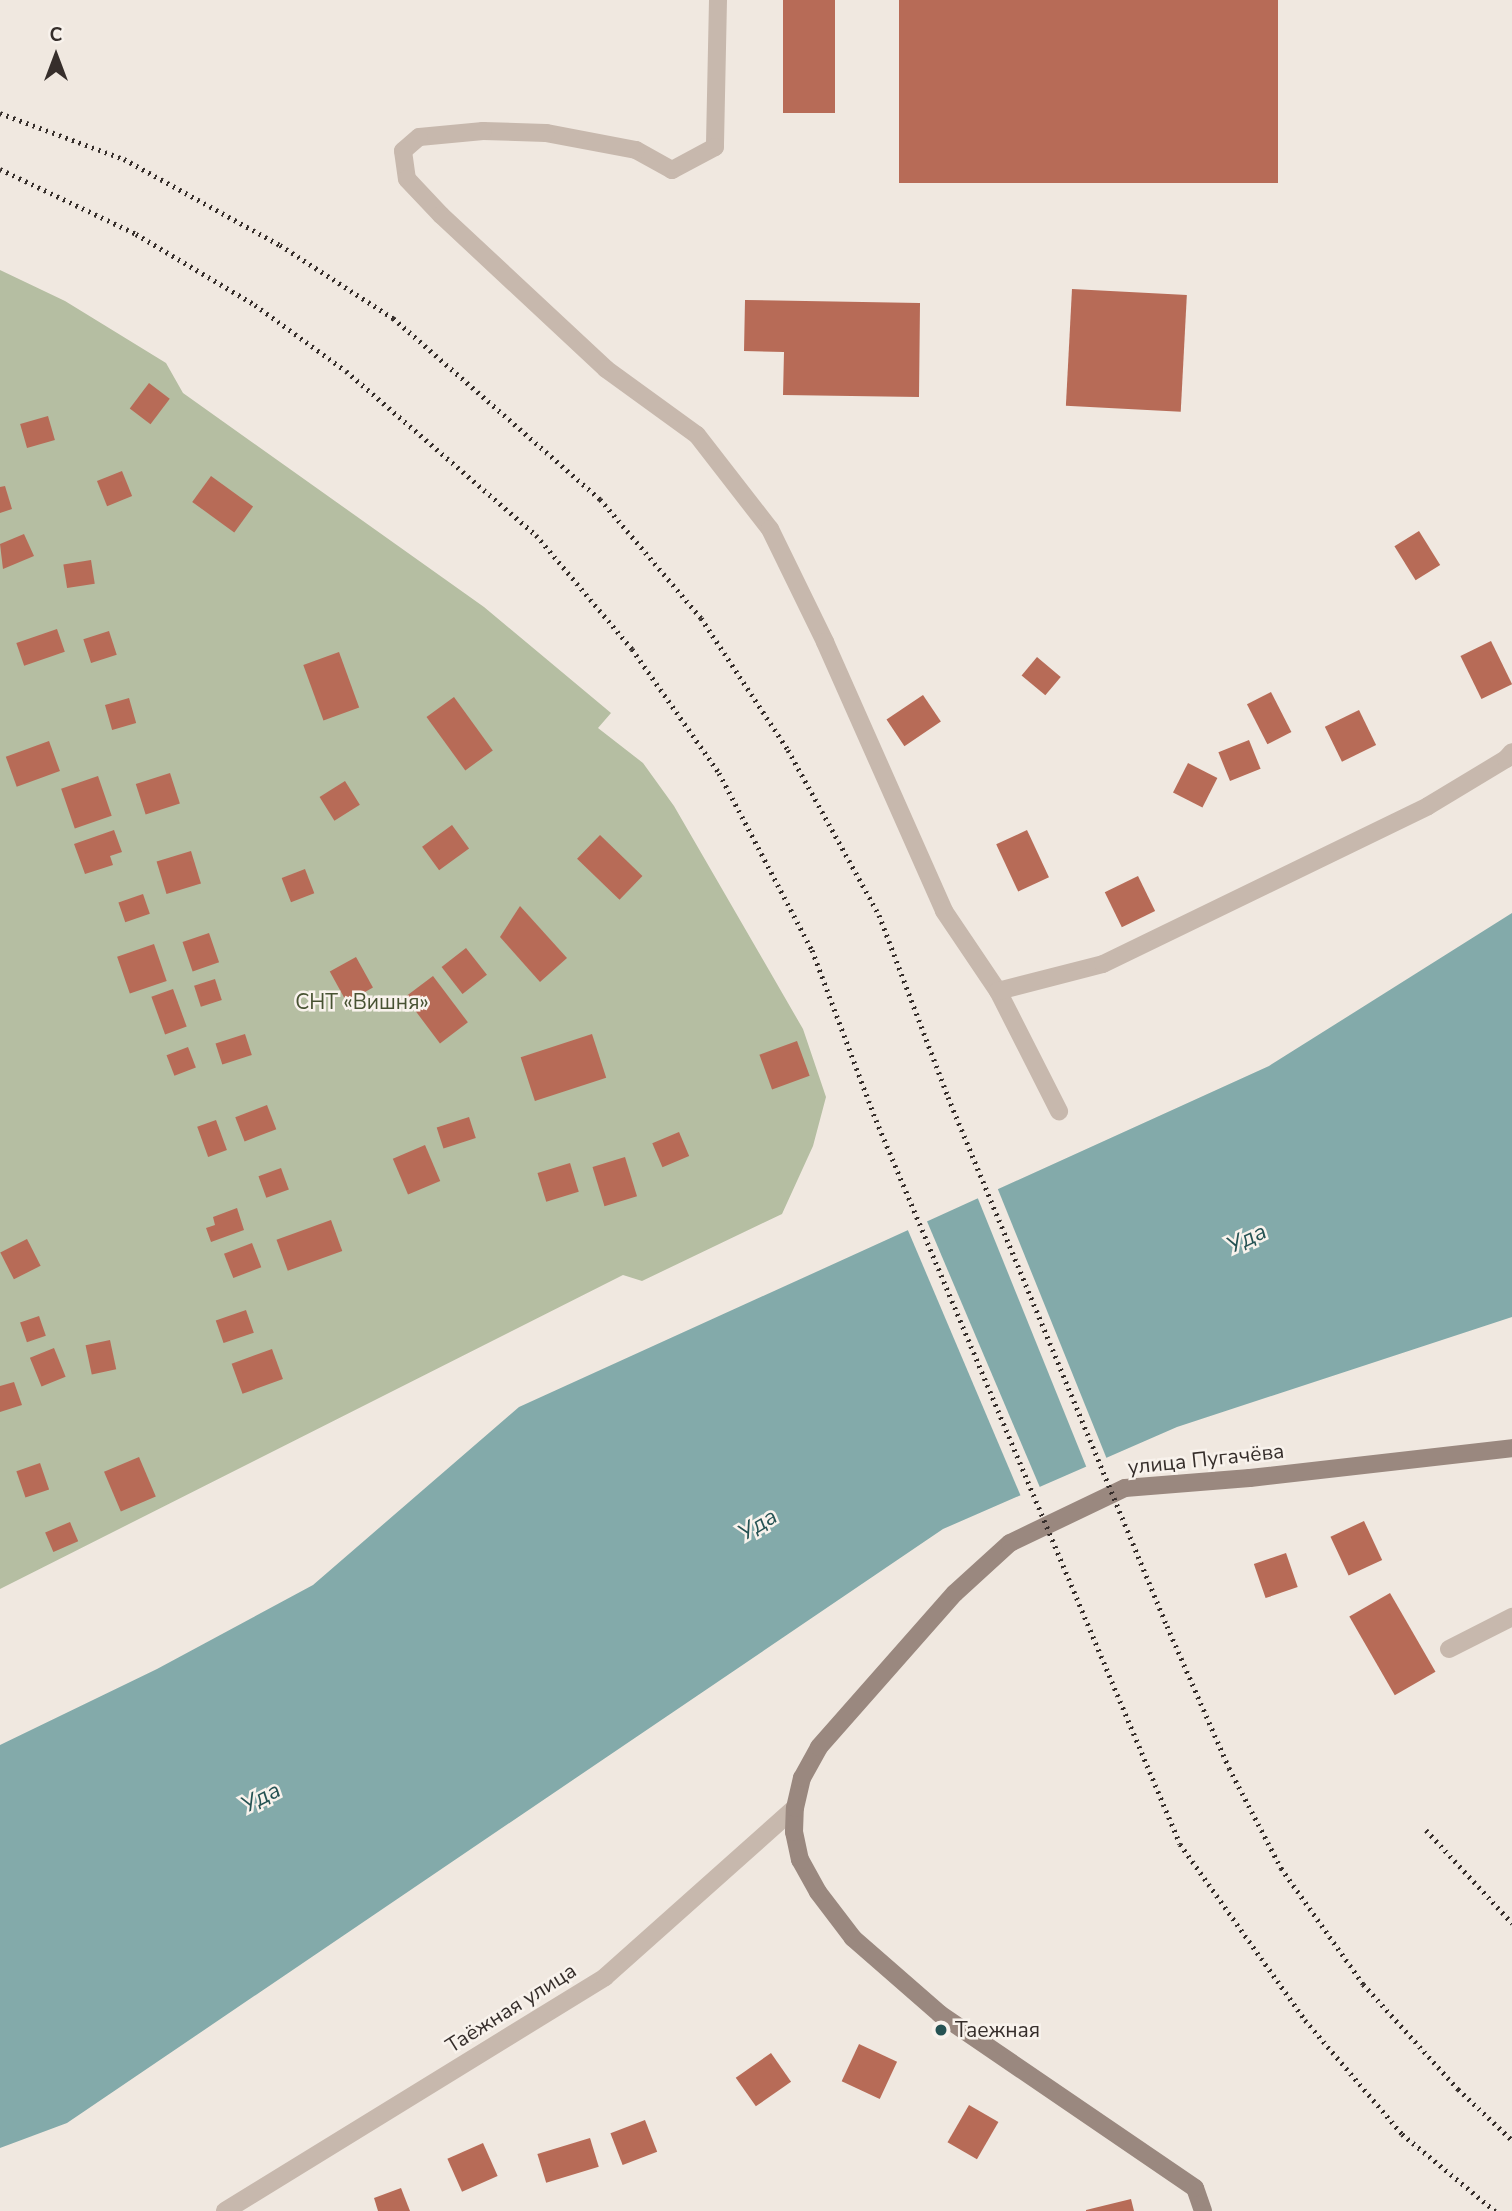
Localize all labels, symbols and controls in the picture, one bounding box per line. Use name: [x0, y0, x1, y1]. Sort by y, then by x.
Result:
north arrow: [21, 21, 91, 91]
text: С: [50, 22, 62, 48]
park label: СНТ «Вишня»: [295, 989, 429, 1015]
water label: Уда: [1223, 1218, 1271, 1260]
street label: улица Пугачёва: [1127, 1438, 1285, 1480]
water label: Уда: [733, 1503, 783, 1547]
water label: Уда: [237, 1776, 285, 1820]
street label: Таёжная улица: [441, 1958, 581, 2058]
place label: Таежная: [955, 2017, 1040, 2043]
marker: Таежная: [933, 2022, 949, 2038]

